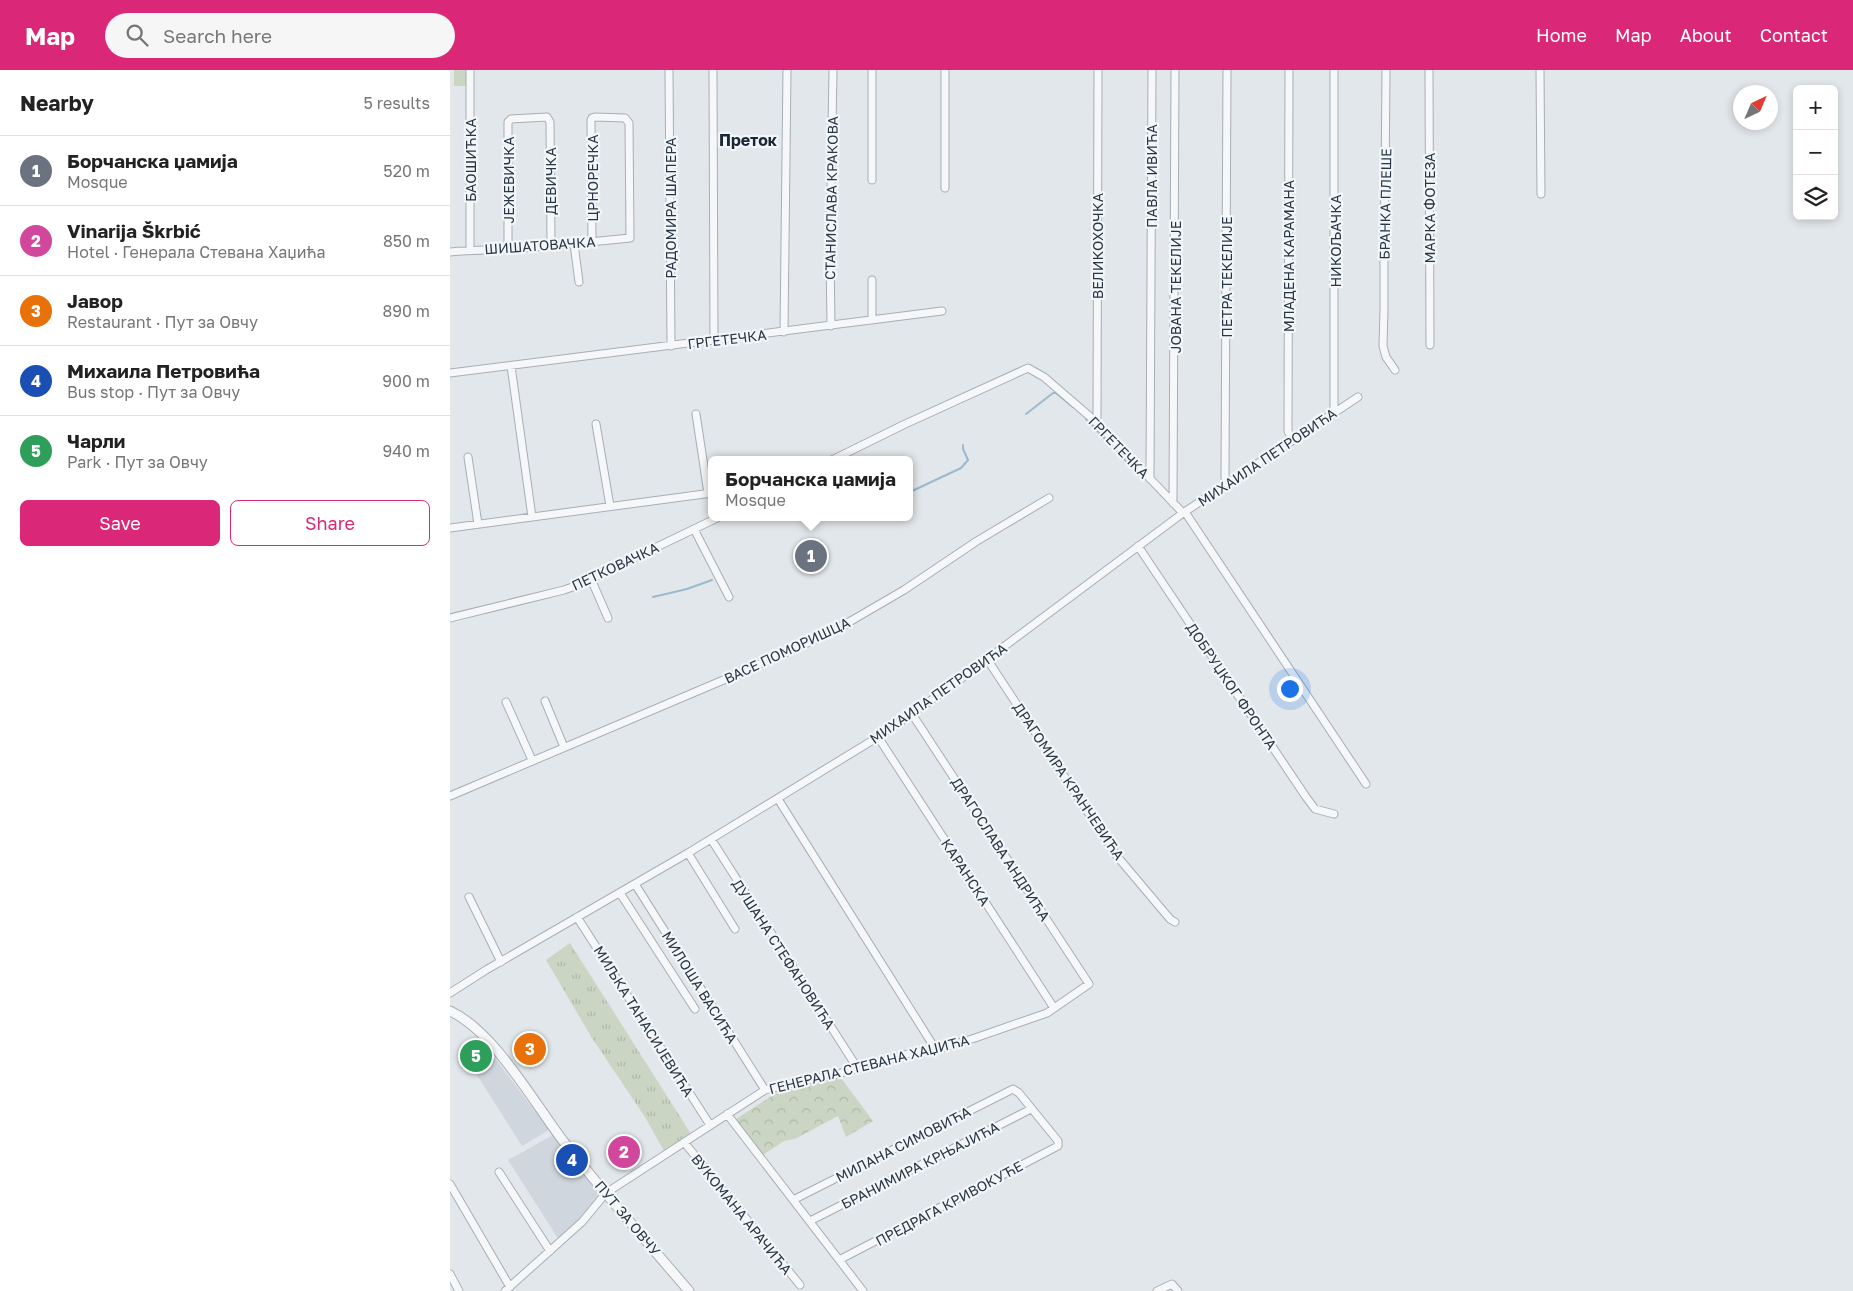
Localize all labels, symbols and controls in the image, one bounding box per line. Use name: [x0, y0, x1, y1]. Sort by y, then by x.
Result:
search box: [105, 13, 455, 58]
text: Map: [25, 21, 75, 50]
icon: search: [123, 21, 151, 49]
text: Search here: [163, 24, 272, 47]
text: Home: [1536, 24, 1587, 46]
text: Map: [1615, 24, 1652, 46]
text: About: [1680, 24, 1732, 46]
text: Contact: [1760, 24, 1828, 46]
north arrow: [1733, 85, 1778, 130]
map controls: [1793, 85, 1838, 220]
button: +: [1793, 85, 1838, 130]
text: Nearby: [20, 90, 94, 116]
text: 5 results: [364, 93, 430, 113]
street label: СТАНИСЛАВА КРАКОВА: [821, 115, 841, 280]
street label: БАОШИЋКА: [462, 117, 479, 202]
street label: ПАВЛА ИВИЋА: [1143, 123, 1160, 228]
district label: Преток: [719, 130, 778, 150]
button: −: [1793, 130, 1838, 175]
street label: ЦРНОРЕЧКА: [584, 134, 601, 222]
street label: ЈЕЖЕВИЧКА: [500, 136, 517, 224]
street label: РАДОМИРА ШАПЕРА: [662, 137, 679, 279]
street label: ДЕВИЧКА: [542, 147, 559, 215]
street label: БРАНКА ПЛЕШЕ: [1376, 148, 1394, 260]
text: Борчанска џамија: [67, 149, 238, 172]
street label: МАРКА ФОТЕЗА: [1421, 152, 1438, 263]
text: 1: [32, 161, 40, 181]
text: 520 m: [383, 161, 430, 181]
text: Mosque: [67, 172, 128, 192]
button: layers: [1793, 175, 1838, 220]
street label: МЛАДЕНА КАРАМАНА: [1280, 179, 1297, 332]
street label: ВЕЛИКОХОЧКА: [1089, 192, 1106, 299]
street label: НИКОЉАЧКА: [1327, 194, 1344, 288]
street label: ПЕТРА ТЕКЕЛИЈЕ: [1218, 216, 1235, 338]
text: Vinarija Škrbić: [67, 219, 201, 242]
street label: ЈОВАНА ТЕКЕЛИЈЕ: [1167, 221, 1184, 353]
text: 2: [31, 231, 41, 251]
text: 850 m: [383, 231, 430, 251]
street label: ШИШАТОВАЧКА: [484, 233, 597, 257]
text: Hotel · Генерала Стевана Хаџића: [67, 242, 325, 262]
text: Јавор: [67, 289, 123, 312]
text: 3: [31, 301, 41, 321]
text: 890 m: [382, 301, 430, 321]
text: Restaurant · Пут за Овчу: [67, 312, 258, 332]
street label: ГРГЕТЕЧКА: [686, 326, 768, 352]
text: Михаила Петровића: [67, 359, 260, 382]
text: 4: [31, 371, 41, 391]
text: 900 m: [382, 371, 430, 391]
text: Bus stop · Пут за Овчу: [67, 382, 240, 402]
street label: МИХАИЛА ПЕТРОВИЋА: [1194, 404, 1340, 510]
street label: ГРГЕТЕЧКА: [1085, 412, 1153, 482]
text: Чарли: [67, 429, 125, 452]
text: 5: [31, 441, 41, 461]
text: 940 m: [382, 441, 430, 461]
text: Park · Пут за Овчу: [67, 452, 208, 472]
popup: [708, 456, 913, 521]
text: Борчанска џамија: [725, 467, 896, 490]
text: Mosque: [725, 490, 786, 510]
button: Save: [20, 500, 220, 546]
button: Share: [230, 500, 430, 546]
pin: 1: [795, 537, 827, 575]
street label: ПЕТКОВАЧКА: [569, 538, 662, 594]
street label: ВАСЕ ПОМОРИШЦА: [721, 613, 853, 687]
street label: ДОБРУЏКОГ ФРОНТА: [1183, 620, 1281, 753]
street label: МИХАИЛА ПЕТРОВИЋА: [866, 639, 1010, 747]
your location: [1277, 676, 1303, 702]
street label: ДРАГОМИРА КРАНЧЕВИЋА: [1010, 699, 1128, 863]
street label: ДРАГОСЛАВА АНДРИЋА: [948, 774, 1054, 924]
street label: КАРАНСКА: [938, 835, 994, 909]
street label: ДУШАНА СТЕФАНОВИЋА: [729, 876, 839, 1033]
street label: МИЛОША ВАСИЋА: [659, 928, 742, 1047]
street label: МИЉКА ТАНАСИЈЕВИЋА: [591, 942, 698, 1100]
pin: 3: [514, 1030, 546, 1068]
street label: ГЕНЕРАЛА СТЕВАНА ХАЏИЋА: [767, 1031, 971, 1097]
pin: 5: [460, 1037, 492, 1075]
street label: МИЛАНА СИМОВИЋА: [833, 1102, 974, 1185]
street label: БРАНИМИРА КРЊАЈИЋА: [838, 1117, 1002, 1212]
pin: 2: [608, 1133, 640, 1171]
pin: 4: [556, 1141, 588, 1179]
street label: ВУКОМАНА АРАЧИЋА: [688, 1150, 796, 1278]
street label: ПРЕДРАГА КРИВОКУЋЕ: [872, 1157, 1026, 1249]
street label: ПУТ ЗА ОВЧУ: [592, 1177, 665, 1259]

